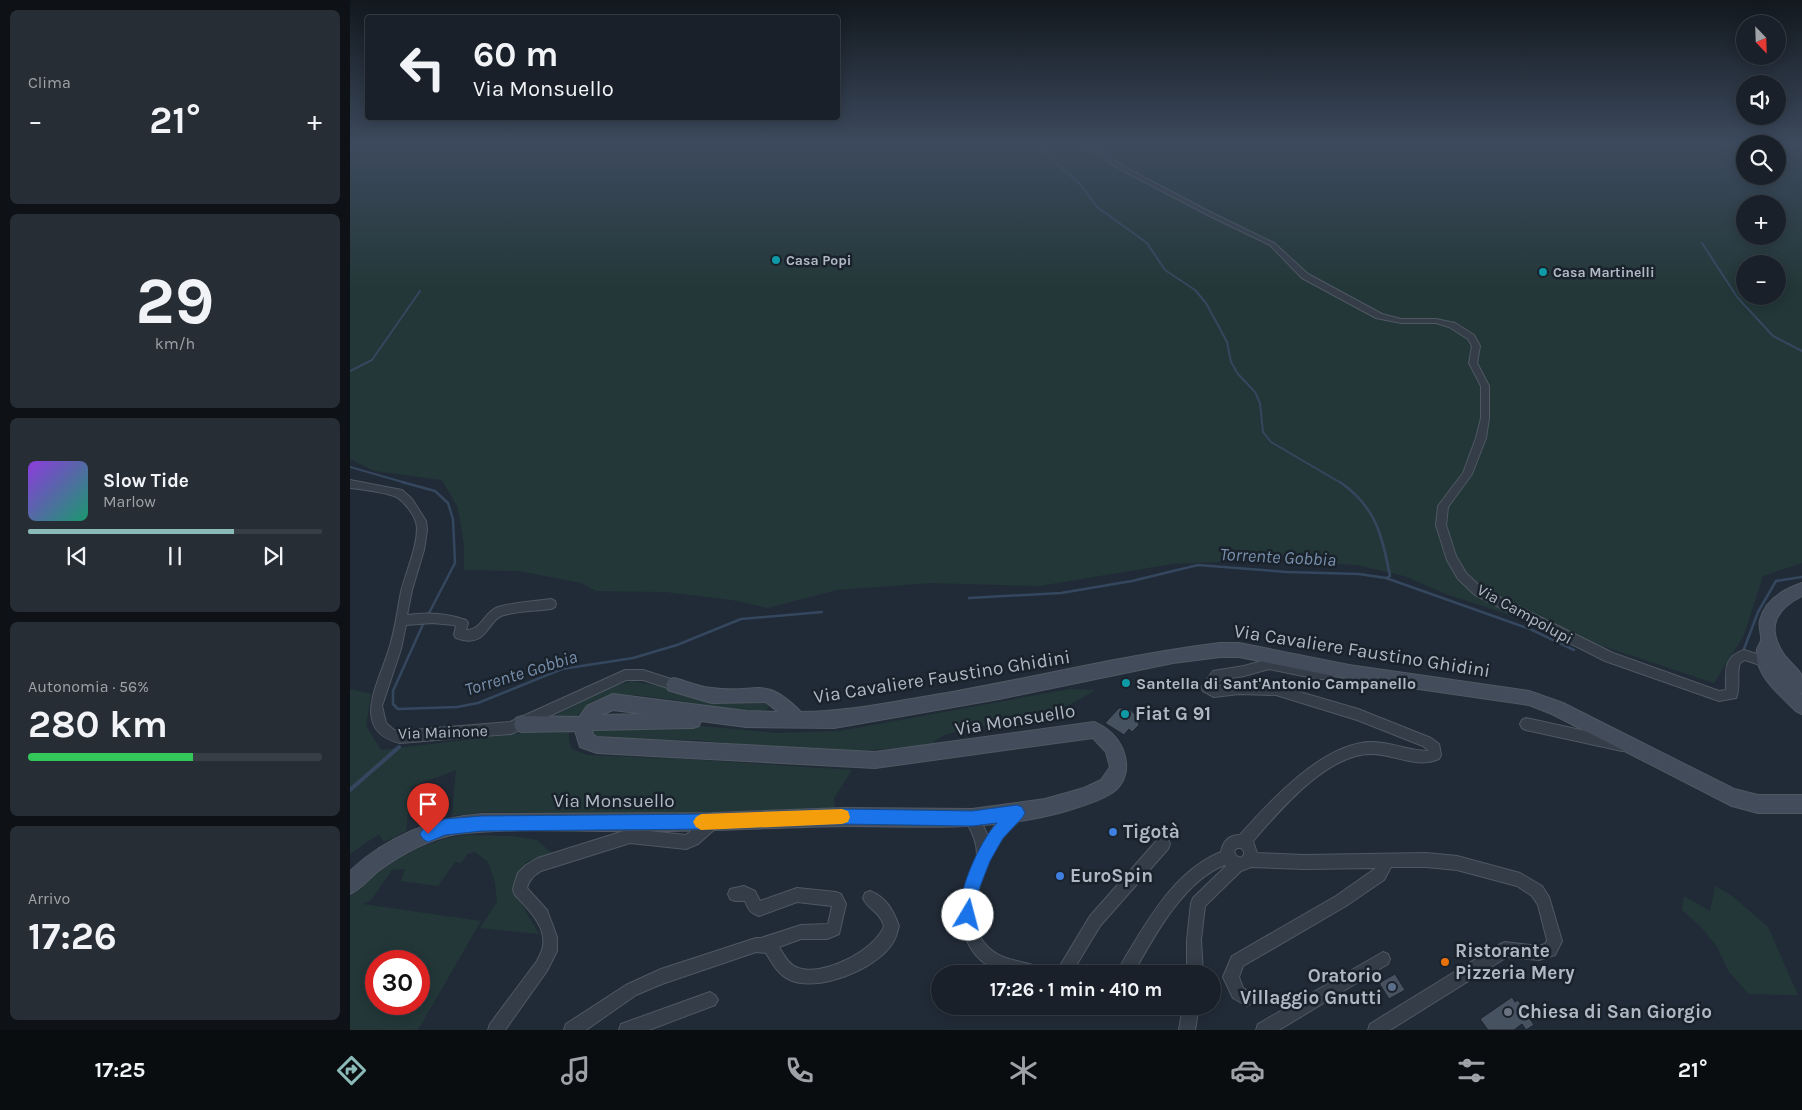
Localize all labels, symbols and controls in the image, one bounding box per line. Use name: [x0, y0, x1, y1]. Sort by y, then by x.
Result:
north arrow: [1736, 15, 1786, 65]
map controls: [1736, 15, 1786, 305]
text: 60 m: [473, 34, 558, 75]
icon: left: [390, 35, 455, 100]
text: Clima: [28, 73, 71, 92]
button: sound: [1736, 75, 1786, 125]
text: Via Monsuello: [473, 76, 614, 102]
text: 21°: [149, 98, 201, 143]
text: −: [28, 104, 43, 137]
text: +: [307, 104, 322, 137]
button: search: [1736, 135, 1786, 185]
button: +: [1736, 195, 1786, 245]
place label: Casa Popi: [786, 252, 851, 269]
marker: Casa Popi: [770, 254, 782, 266]
button: −: [1736, 255, 1786, 305]
text: 29: [136, 263, 214, 339]
place label: Casa Martinelli: [1553, 264, 1654, 281]
marker: Casa Martinelli: [1537, 266, 1549, 278]
text: km/h: [155, 334, 195, 353]
text: Slow Tide: [103, 470, 189, 492]
text: Marlow: [103, 492, 156, 511]
icon: previous: [63, 542, 91, 570]
icon: pause: [161, 542, 189, 570]
icon: next: [259, 542, 287, 570]
water label: Torrente Gobbia: [1219, 543, 1337, 571]
street label: Via Campolupi: [1474, 580, 1576, 648]
street label: Via Cavaliere Faustino Ghidini: [1232, 620, 1492, 682]
water label: Torrente Gobbia: [462, 645, 580, 701]
street label: Via Cavaliere Faustino Ghidini: [812, 646, 1072, 708]
place label: Santella di Sant'Antonio Campanello: [1136, 674, 1416, 693]
text: Autonomia · 56%: [28, 677, 149, 696]
marker: Santella di Sant'Antonio Campanello: [1120, 677, 1132, 689]
street label: Via Monsuello: [953, 700, 1077, 740]
text: 280 km: [28, 702, 168, 747]
place label: Fiat G 91: [1135, 703, 1211, 725]
marker: Fiat G 91: [1119, 708, 1131, 720]
street label: Via Mainone: [398, 721, 488, 743]
pin: [407, 783, 449, 834]
icon: arrive: [414, 790, 442, 818]
street label: Via Monsuello: [553, 790, 675, 812]
place label: Tigotà: [1123, 821, 1180, 843]
marker: Tigotà: [1107, 826, 1119, 838]
place label: EuroSpin: [1070, 865, 1153, 887]
marker: EuroSpin: [1054, 870, 1066, 882]
position arrow: [941, 888, 993, 940]
text: Arrivo: [28, 889, 70, 908]
text: 17:26: [28, 914, 117, 959]
place label: Ristorante Pizzeria Mery: [1455, 940, 1575, 984]
speed limit sign: 30: [365, 950, 430, 1015]
marker: Ristorante Pizzeria Mery: [1439, 956, 1451, 968]
place label: Oratorio Villaggio Gnutti: [1240, 965, 1382, 1009]
text: 17:26 · 1 min · 410 m: [990, 979, 1162, 1001]
marker: Oratorio Villaggio Gnutti: [1386, 981, 1398, 993]
place label: Chiesa di San Giorgio: [1518, 1001, 1712, 1023]
marker: Chiesa di San Giorgio: [1502, 1006, 1514, 1018]
icon: directions: [334, 1053, 369, 1088]
icon: music: [558, 1053, 593, 1088]
icon: phone: [782, 1053, 817, 1088]
icon: climate: [1006, 1053, 1041, 1088]
icon: car: [1230, 1053, 1265, 1088]
icon: filters: [1454, 1053, 1489, 1088]
text: 17:25: [94, 1057, 145, 1083]
text: 21°: [1678, 1057, 1707, 1083]

